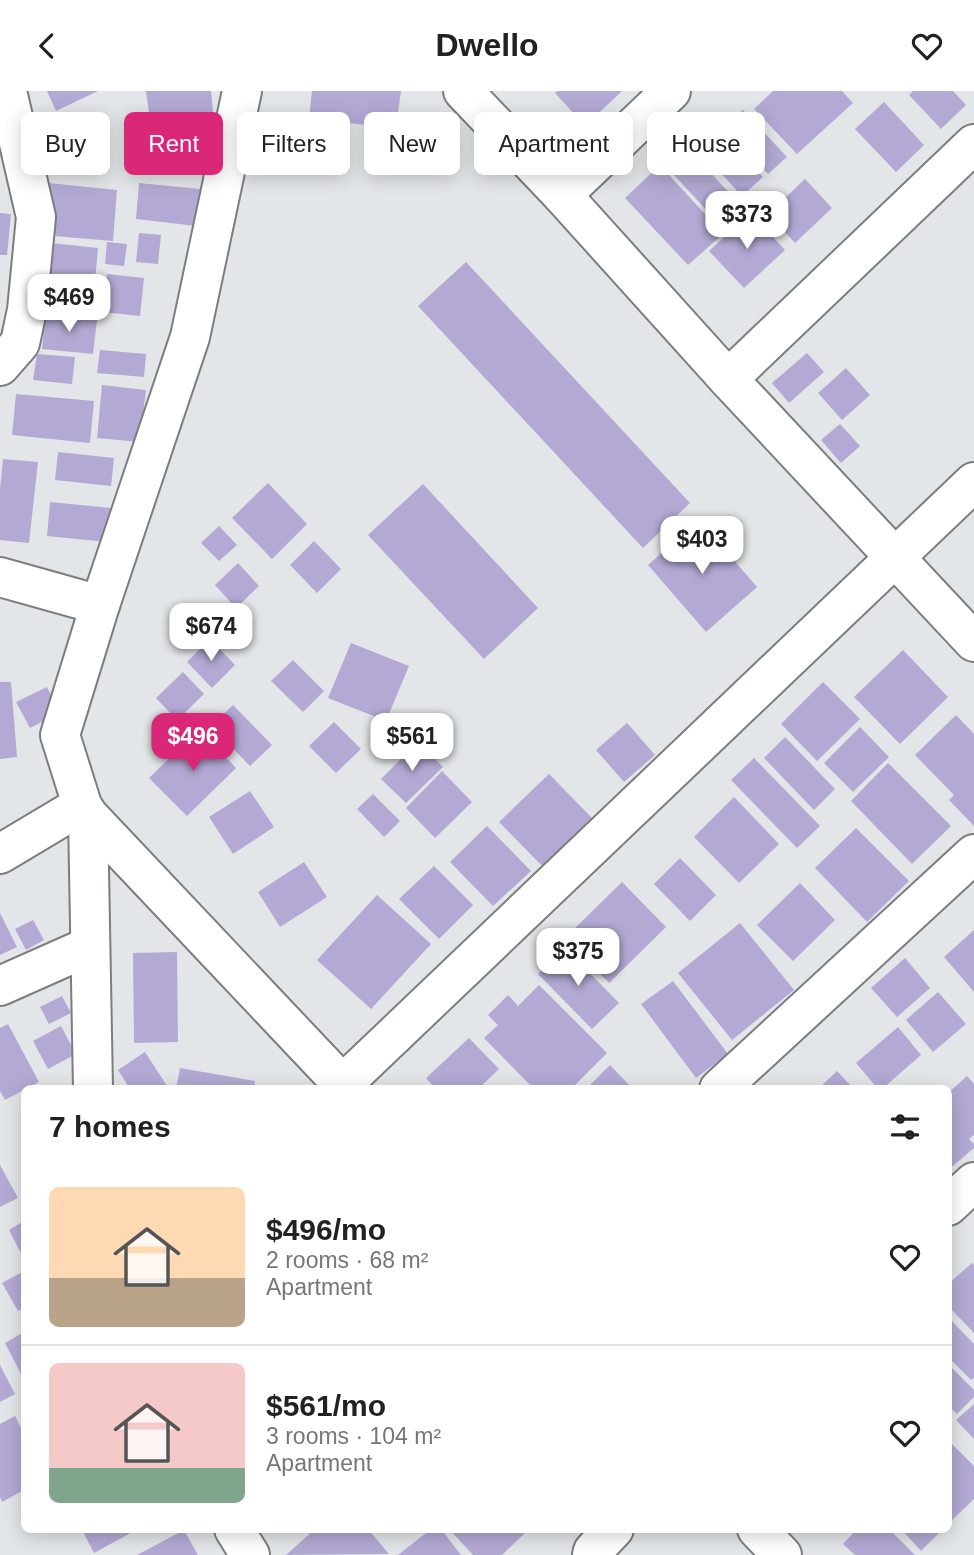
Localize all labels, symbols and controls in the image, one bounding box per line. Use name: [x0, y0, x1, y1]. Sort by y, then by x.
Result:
icon: back: [28, 27, 66, 65]
text: Dwello: [435, 27, 539, 63]
icon: heart: [908, 27, 946, 65]
chip: Buy: [21, 112, 110, 175]
chip: Rent: [124, 112, 223, 175]
chip: Filters: [237, 112, 350, 175]
chip: New: [364, 112, 460, 175]
chip: Apartment: [474, 112, 633, 175]
chip: House: [647, 112, 765, 175]
pin: $373: [706, 191, 788, 251]
text: $373: [721, 201, 773, 227]
pin: $469: [28, 275, 110, 334]
text: $469: [43, 284, 95, 310]
pin: $403: [661, 517, 743, 576]
text: $403: [676, 526, 728, 552]
pin: $674: [170, 603, 252, 663]
text: $674: [185, 613, 237, 639]
pin: $496: [152, 713, 234, 773]
pin: $561: [371, 713, 453, 773]
text: $496: [167, 723, 219, 749]
text: $561: [386, 723, 438, 749]
pin: $375: [537, 929, 619, 988]
text: $375: [552, 938, 604, 964]
icon: filters: [886, 1108, 924, 1146]
text: 7 homes: [49, 1110, 171, 1143]
text: $496/mo: [266, 1213, 386, 1246]
icon: home: [105, 1215, 189, 1299]
icon: heart: [886, 1238, 924, 1276]
text: 2 rooms · 68 m²: [266, 1247, 428, 1273]
text: Apartment: [266, 1274, 372, 1300]
text: $561/mo: [266, 1389, 386, 1422]
icon: home: [105, 1391, 189, 1475]
icon: heart: [886, 1414, 924, 1452]
text: 3 rooms · 104 m²: [266, 1423, 441, 1449]
text: Apartment: [266, 1450, 372, 1476]

